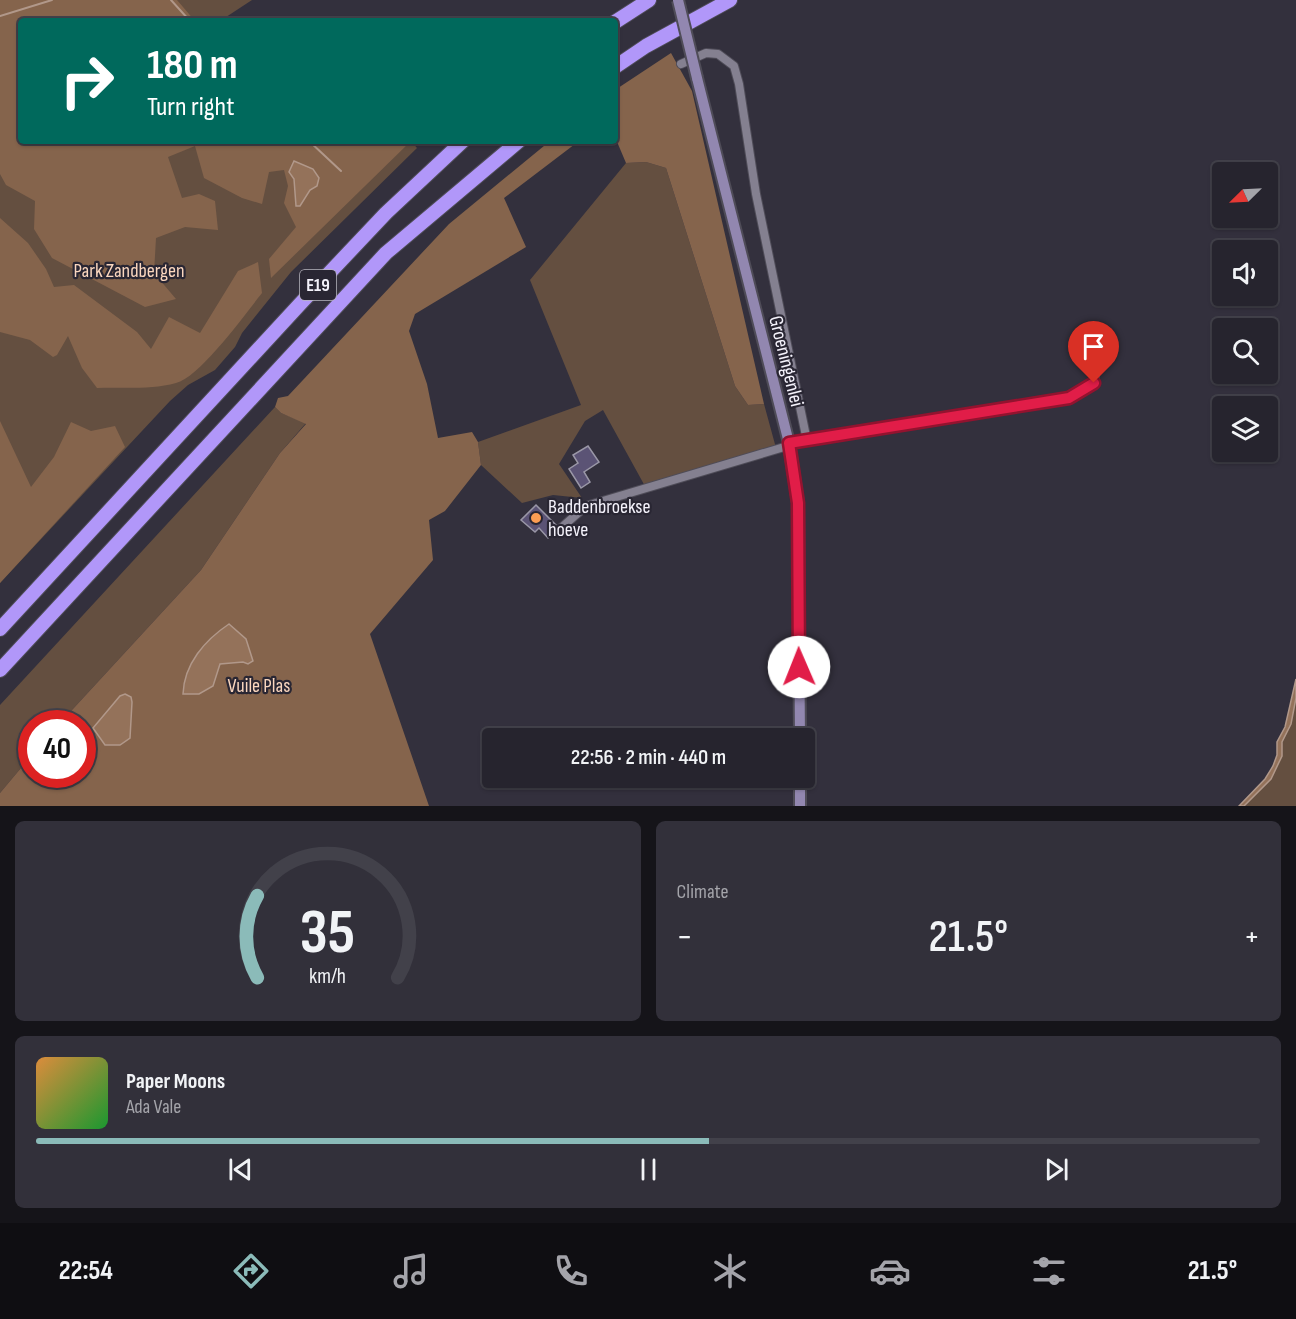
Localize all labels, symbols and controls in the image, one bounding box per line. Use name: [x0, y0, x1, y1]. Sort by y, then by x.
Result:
text: 180 m: [147, 40, 238, 91]
icon: right: [48, 42, 126, 120]
text: Turn right: [147, 91, 234, 123]
north arrow: [1212, 162, 1278, 228]
map controls: [1212, 162, 1278, 462]
button: sound: [1212, 240, 1278, 306]
park label: Park Zandbergen: [73, 259, 185, 283]
road number: E19: [300, 270, 336, 300]
street label: Groeningenlei: [763, 313, 809, 409]
button: search: [1212, 318, 1278, 384]
pin: [1068, 321, 1119, 383]
icon: arrive: [1077, 330, 1110, 363]
button: layers: [1212, 396, 1278, 462]
place label: Baddenbroekse hoeve: [548, 495, 651, 542]
marker: Baddenbroekse hoeve: [529, 511, 543, 525]
position arrow: [767, 635, 831, 699]
park label: Vuile Plas: [228, 674, 290, 698]
speed limit sign: 40: [18, 710, 96, 788]
text: 22:56 · 2 min · 440 m: [571, 744, 726, 771]
text: Climate: [677, 880, 729, 904]
text: 35: [300, 896, 355, 971]
text: 21.5°: [928, 910, 1008, 965]
text: −: [677, 917, 693, 957]
text: +: [1244, 917, 1260, 957]
text: km/h: [309, 964, 346, 989]
text: Paper Moons: [126, 1068, 225, 1095]
text: Ada Vale: [126, 1095, 181, 1119]
icon: previous: [224, 1153, 257, 1186]
icon: pause: [632, 1153, 665, 1186]
icon: next: [1040, 1153, 1073, 1186]
icon: directions: [230, 1250, 272, 1292]
icon: music: [390, 1250, 432, 1292]
icon: phone: [550, 1250, 592, 1292]
icon: climate: [709, 1250, 751, 1292]
icon: car: [869, 1250, 911, 1292]
icon: filters: [1028, 1250, 1070, 1292]
text: 22:54: [59, 1255, 113, 1287]
text: 21.5°: [1188, 1255, 1237, 1287]

